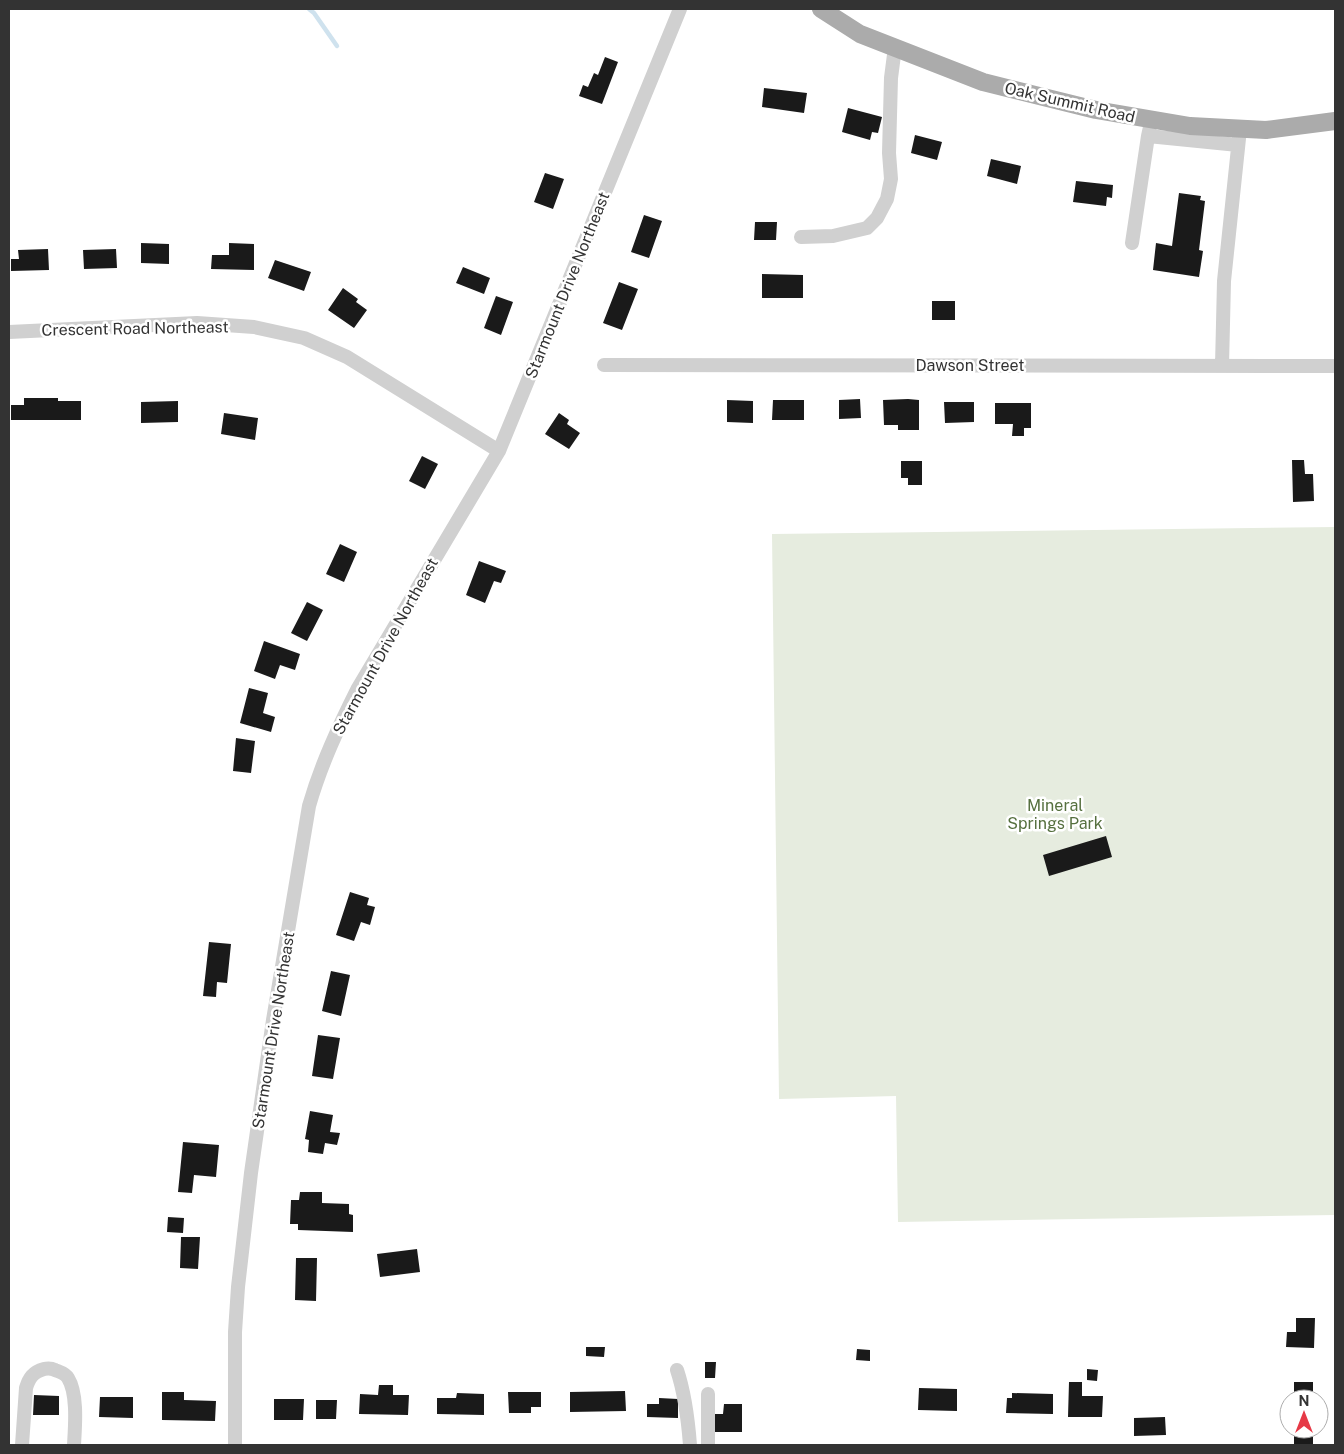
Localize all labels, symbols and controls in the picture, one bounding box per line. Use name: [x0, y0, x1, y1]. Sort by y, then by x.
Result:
street label: Oak Summit Road: [1003, 78, 1137, 127]
street label: Starmount Drive Northeast: [521, 189, 614, 381]
street label: Crescent Road Northeast: [41, 317, 229, 340]
street label: Dawson Street: [916, 356, 1025, 375]
street label: Starmount Drive Northeast: [329, 554, 442, 738]
park label: Mineral Springs Park: [1007, 796, 1103, 833]
street label: Starmount Drive Northeast: [249, 930, 298, 1130]
north arrow: [1279, 1389, 1329, 1439]
text: N: [1299, 1393, 1309, 1409]

